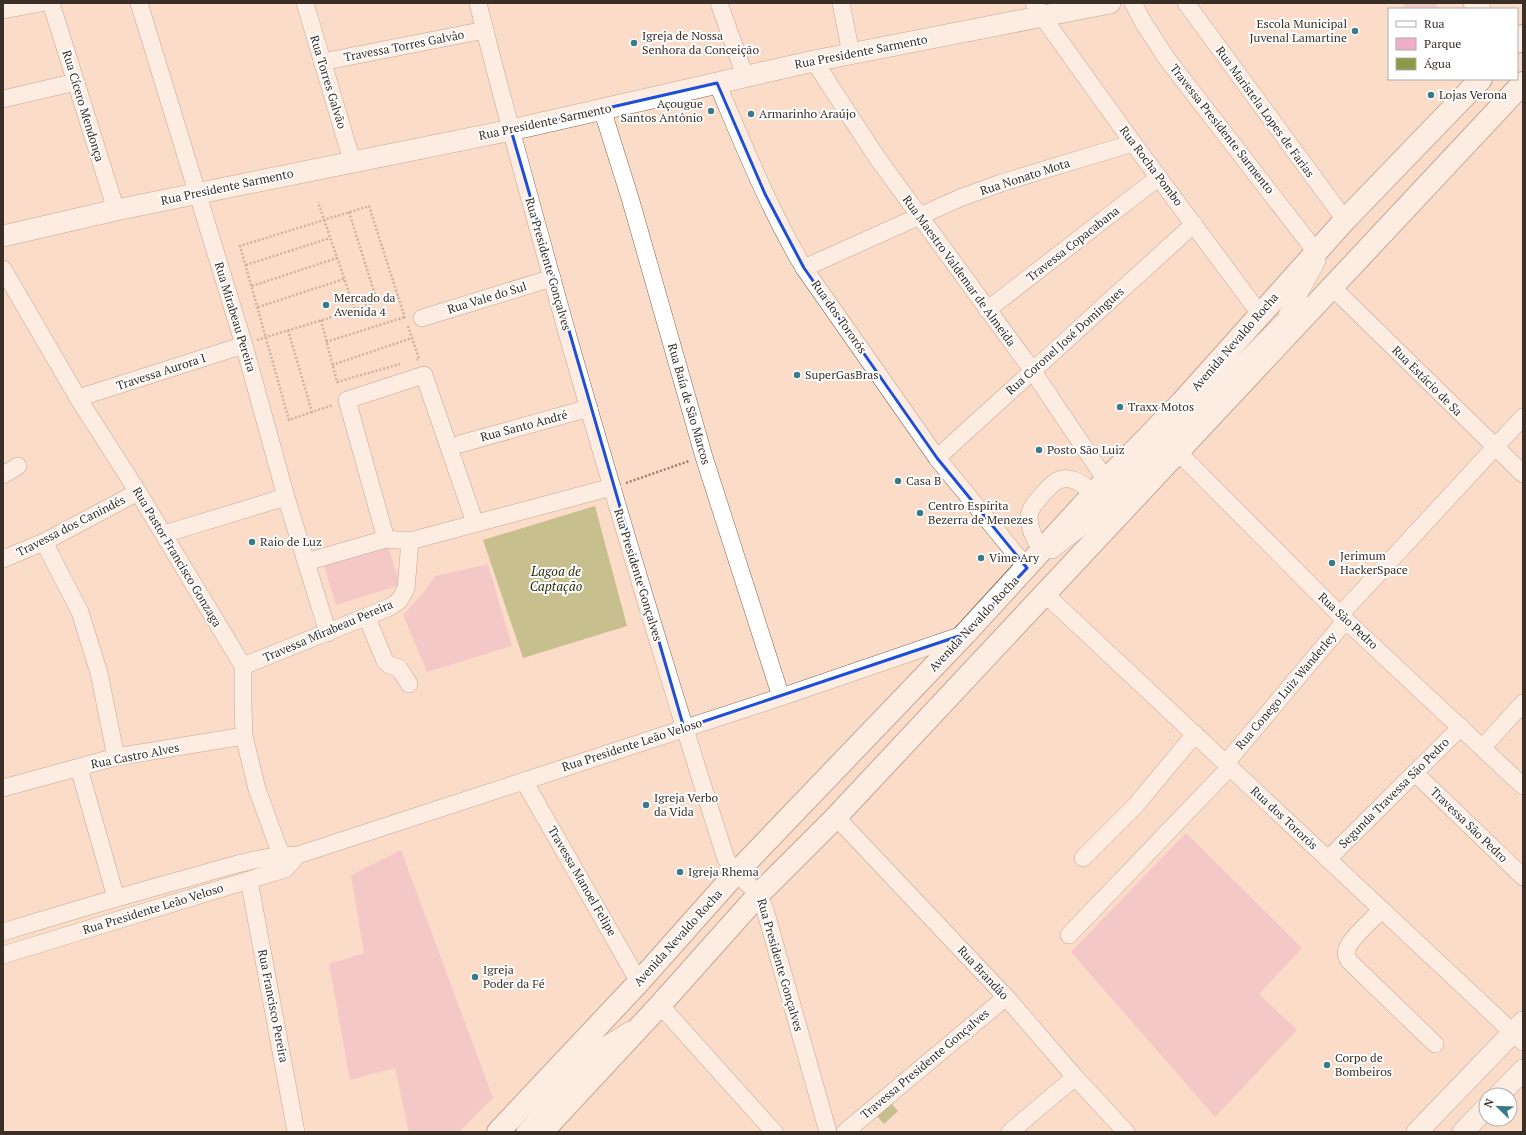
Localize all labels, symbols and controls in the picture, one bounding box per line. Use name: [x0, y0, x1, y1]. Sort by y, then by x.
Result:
legend: [1388, 8, 1518, 80]
place label: Escola Municipal Juvenal Lamartine: [1249, 16, 1347, 45]
text: Rua: [1424, 16, 1445, 31]
street label: Travessa Torres Galvâo: [342, 26, 466, 65]
marker: Escola Municipal Juvenal Lamartine: [1350, 26, 1360, 36]
place label: Igreja de Nossa Senhora da Conceição: [642, 28, 759, 57]
street label: Rua Presidente Sarmento: [793, 31, 929, 72]
street label: Rua Torres Galvão: [307, 33, 350, 131]
text: Parque: [1424, 36, 1461, 51]
marker: Igreja de Nossa Senhora da Conceição: [629, 38, 639, 48]
street label: Rua Maristela Lopes de Farias: [1213, 43, 1318, 180]
street label: Rua Cícero Mendonça: [59, 48, 108, 164]
text: Água: [1424, 56, 1451, 71]
street label: Travessa Presidente Sarmento: [1167, 61, 1278, 197]
place label: Lojas Verona: [1439, 87, 1507, 102]
marker: Lojas Verona: [1426, 90, 1436, 100]
place label: Açougue Santos Antônio: [621, 96, 703, 125]
street label: Rua Presidente Sarmento: [477, 100, 613, 143]
marker: Açougue Santos Antônio: [706, 106, 716, 116]
place label: Armarinho Araújo: [759, 106, 856, 121]
marker: Armarinho Araújo: [746, 109, 756, 119]
street label: Rua Rocha Pombo: [1116, 123, 1187, 209]
street label: Rua Nonato Mota: [978, 155, 1072, 198]
street label: Rua Presidente Sarmento: [159, 165, 295, 208]
street label: Rua Maestro Valdemar de Almeida: [900, 192, 1019, 349]
street label: Rua Presidente Gonçalves: [522, 196, 575, 332]
street label: Travessa Copacabana: [1023, 203, 1122, 284]
street label: Rua Mirabeau Pereira: [212, 260, 259, 374]
street label: Rua dos Tororós: [809, 277, 870, 356]
street label: Rua Vale do Sul: [445, 278, 529, 317]
street label: Rua Coronel José Domingues: [1002, 284, 1127, 398]
place label: Mercado da Avenida 4: [334, 290, 396, 319]
street label: Avenida Nevaldo Rocha: [1188, 290, 1281, 394]
marker: Mercado da Avenida 4: [321, 300, 331, 310]
street label: Rua Baía de São Marcos: [665, 341, 714, 466]
street label: Rua Estácio de Sa: [1389, 342, 1466, 419]
street label: Travessa Aurora I: [114, 350, 207, 393]
place label: SuperGasBras: [805, 367, 879, 382]
marker: SuperGasBras: [792, 370, 802, 380]
place label: Traxx Motos: [1128, 399, 1194, 414]
marker: Traxx Motos: [1115, 402, 1125, 412]
street label: Rua Santo André: [479, 407, 569, 444]
place label: Posto São Luiz: [1047, 442, 1125, 457]
marker: Posto São Luiz: [1034, 445, 1044, 455]
place label: Casa B: [906, 473, 941, 488]
marker: Casa B: [893, 476, 903, 486]
street label: Rua Pastor Francisco Gonzaga: [130, 484, 225, 629]
street label: Travessa dos Canindés: [14, 492, 128, 559]
place label: Centro Espírita Bezerra de Menezes: [928, 498, 1033, 527]
street label: Rua Presidente Gonçalves: [611, 507, 666, 643]
marker: Centro Espírita Bezerra de Menezes: [915, 508, 925, 518]
place label: Raio de Luz: [260, 534, 322, 549]
marker: Raio de Luz: [247, 537, 257, 547]
place label: Jerimum HackerSpace: [1340, 548, 1408, 577]
place label: Vime Ary: [989, 550, 1040, 565]
marker: Vime Ary: [976, 553, 986, 563]
marker: Jerimum HackerSpace: [1327, 558, 1337, 568]
water label: Lagoa de Captação: [530, 562, 583, 595]
street label: Avenida Nevaldo Rocha: [926, 573, 1022, 674]
street label: Rua São Pedro: [1315, 589, 1382, 652]
street label: Travessa Mirabeau Pereira: [260, 596, 395, 665]
street label: Rua Conego Luiz Wanderley: [1232, 628, 1340, 753]
street label: Rua Presidente Leão Veloso: [560, 715, 704, 774]
street label: Segunda Travessa São Pedro: [1335, 734, 1452, 851]
street label: Rua Castro Alves: [89, 740, 180, 771]
street label: Rua dos Tororós: [1248, 783, 1321, 852]
street label: Travessa São Pedro: [1428, 784, 1511, 866]
place label: Igreja Verbo da Vida: [654, 790, 719, 819]
marker: Igreja Verbo da Vida: [641, 800, 651, 810]
street label: Travessa Manoel Felipe: [545, 823, 620, 938]
place label: Igreja Rhema: [688, 864, 759, 879]
marker: Igreja Rhema: [675, 867, 685, 877]
street label: Rua Presidente Leão Veloso: [81, 880, 225, 937]
street label: Avenida Nevaldo Rocha: [630, 886, 725, 989]
street label: Rua Presidente Gonçalves: [754, 897, 807, 1033]
street label: Rua Brandâo: [955, 943, 1012, 1003]
street label: Rua Francisco Pereira: [255, 948, 292, 1064]
place label: Igreja Poder da Fé: [483, 962, 545, 991]
marker: Igreja Poder da Fé: [470, 972, 480, 982]
street label: Travessa Presidente Gonçalves: [857, 1005, 992, 1122]
place label: Corpo de Bombeiros: [1335, 1050, 1392, 1079]
marker: Corpo de Bombeiros: [1322, 1060, 1332, 1070]
north arrow: [1478, 1087, 1518, 1127]
text: N: [1481, 1096, 1497, 1110]

